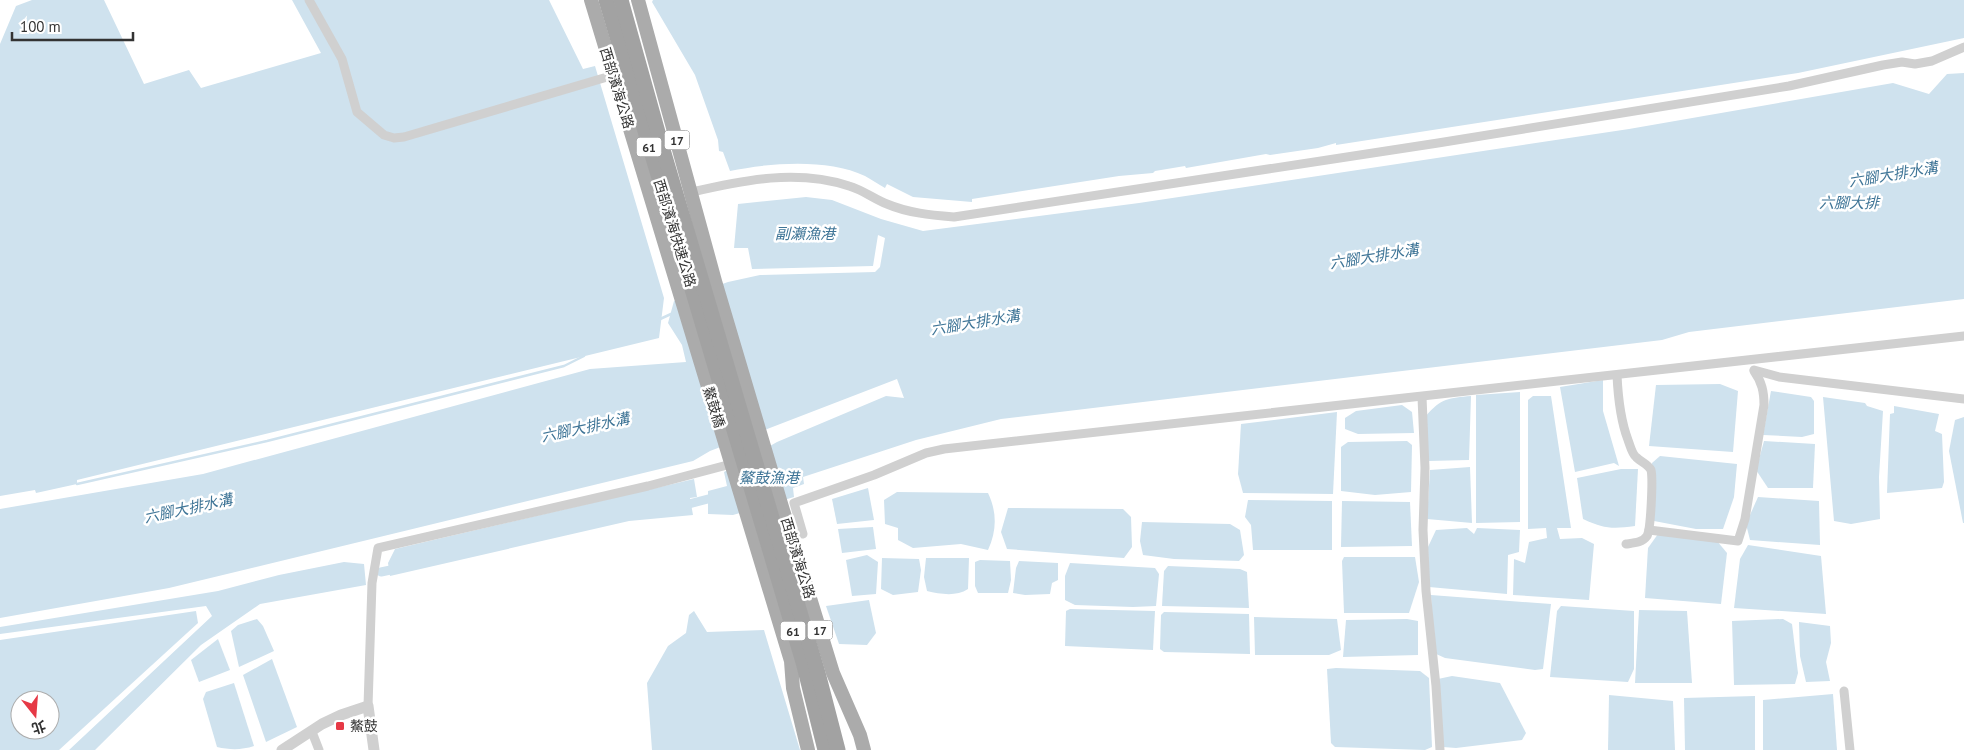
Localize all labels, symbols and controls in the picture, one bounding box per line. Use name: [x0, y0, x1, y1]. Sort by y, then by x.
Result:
scale bar: [12, 10, 134, 42]
text: 100 m: [20, 17, 61, 36]
street label: 西部濱海公路: [596, 45, 638, 131]
road number: 17: [664, 130, 690, 150]
road number: 61: [636, 138, 662, 156]
water label: 六腳大排水溝: [1847, 157, 1941, 190]
street label: 西部濱海快速公路: [650, 177, 700, 289]
water label: 六腳大排: [1819, 193, 1881, 212]
water label: 副瀨漁港: [775, 224, 837, 243]
water label: 六腳大排水溝: [1328, 239, 1422, 272]
water label: 六腳大排水溝: [929, 305, 1023, 338]
street label: 鰲鼓橋: [699, 384, 729, 430]
water label: 六腳大排水溝: [539, 408, 633, 446]
water label: 鰲鼓漁港: [739, 468, 801, 487]
water label: 六腳大排水溝: [142, 489, 236, 527]
street label: 西部濱海公路: [777, 515, 819, 601]
road number: 17: [808, 620, 832, 640]
road number: 61: [780, 622, 806, 640]
north arrow: [10, 690, 60, 740]
text: 北: [29, 717, 48, 738]
place label: 鰲鼓: [350, 717, 378, 735]
marker: 鰲鼓: [334, 720, 346, 732]

